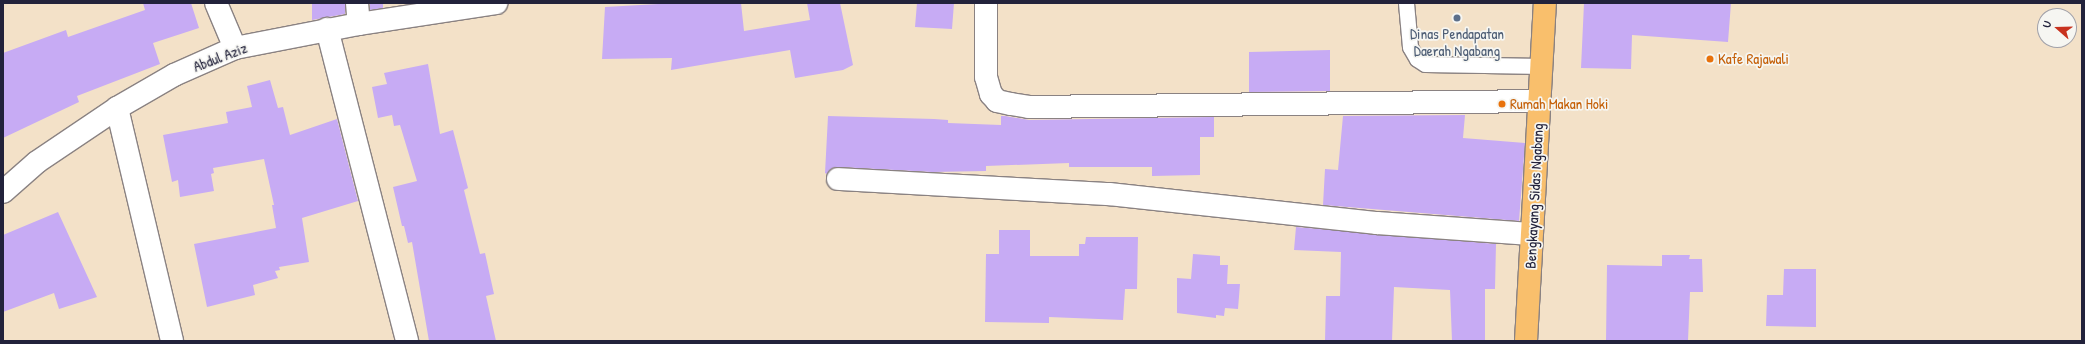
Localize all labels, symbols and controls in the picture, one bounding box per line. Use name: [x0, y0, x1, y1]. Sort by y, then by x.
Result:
north arrow: [2037, 8, 2077, 48]
marker: Dinas Pendapatan Daerah Ngabang: [1452, 13, 1462, 23]
text: U: [2039, 19, 2054, 29]
place label: Dinas Pendapatan Daerah Ngabang: [1410, 24, 1504, 59]
street label: Abdul Aziz: [190, 39, 250, 75]
place label: Kafe Rajawali: [1718, 50, 1789, 68]
marker: Kafe Rajawali: [1705, 54, 1715, 64]
place label: Rumah Makan Hoki: [1510, 95, 1608, 113]
marker: Rumah Makan Hoki: [1497, 99, 1507, 109]
street label: Bengkayang Sidas Ngabang: [1521, 123, 1547, 269]

